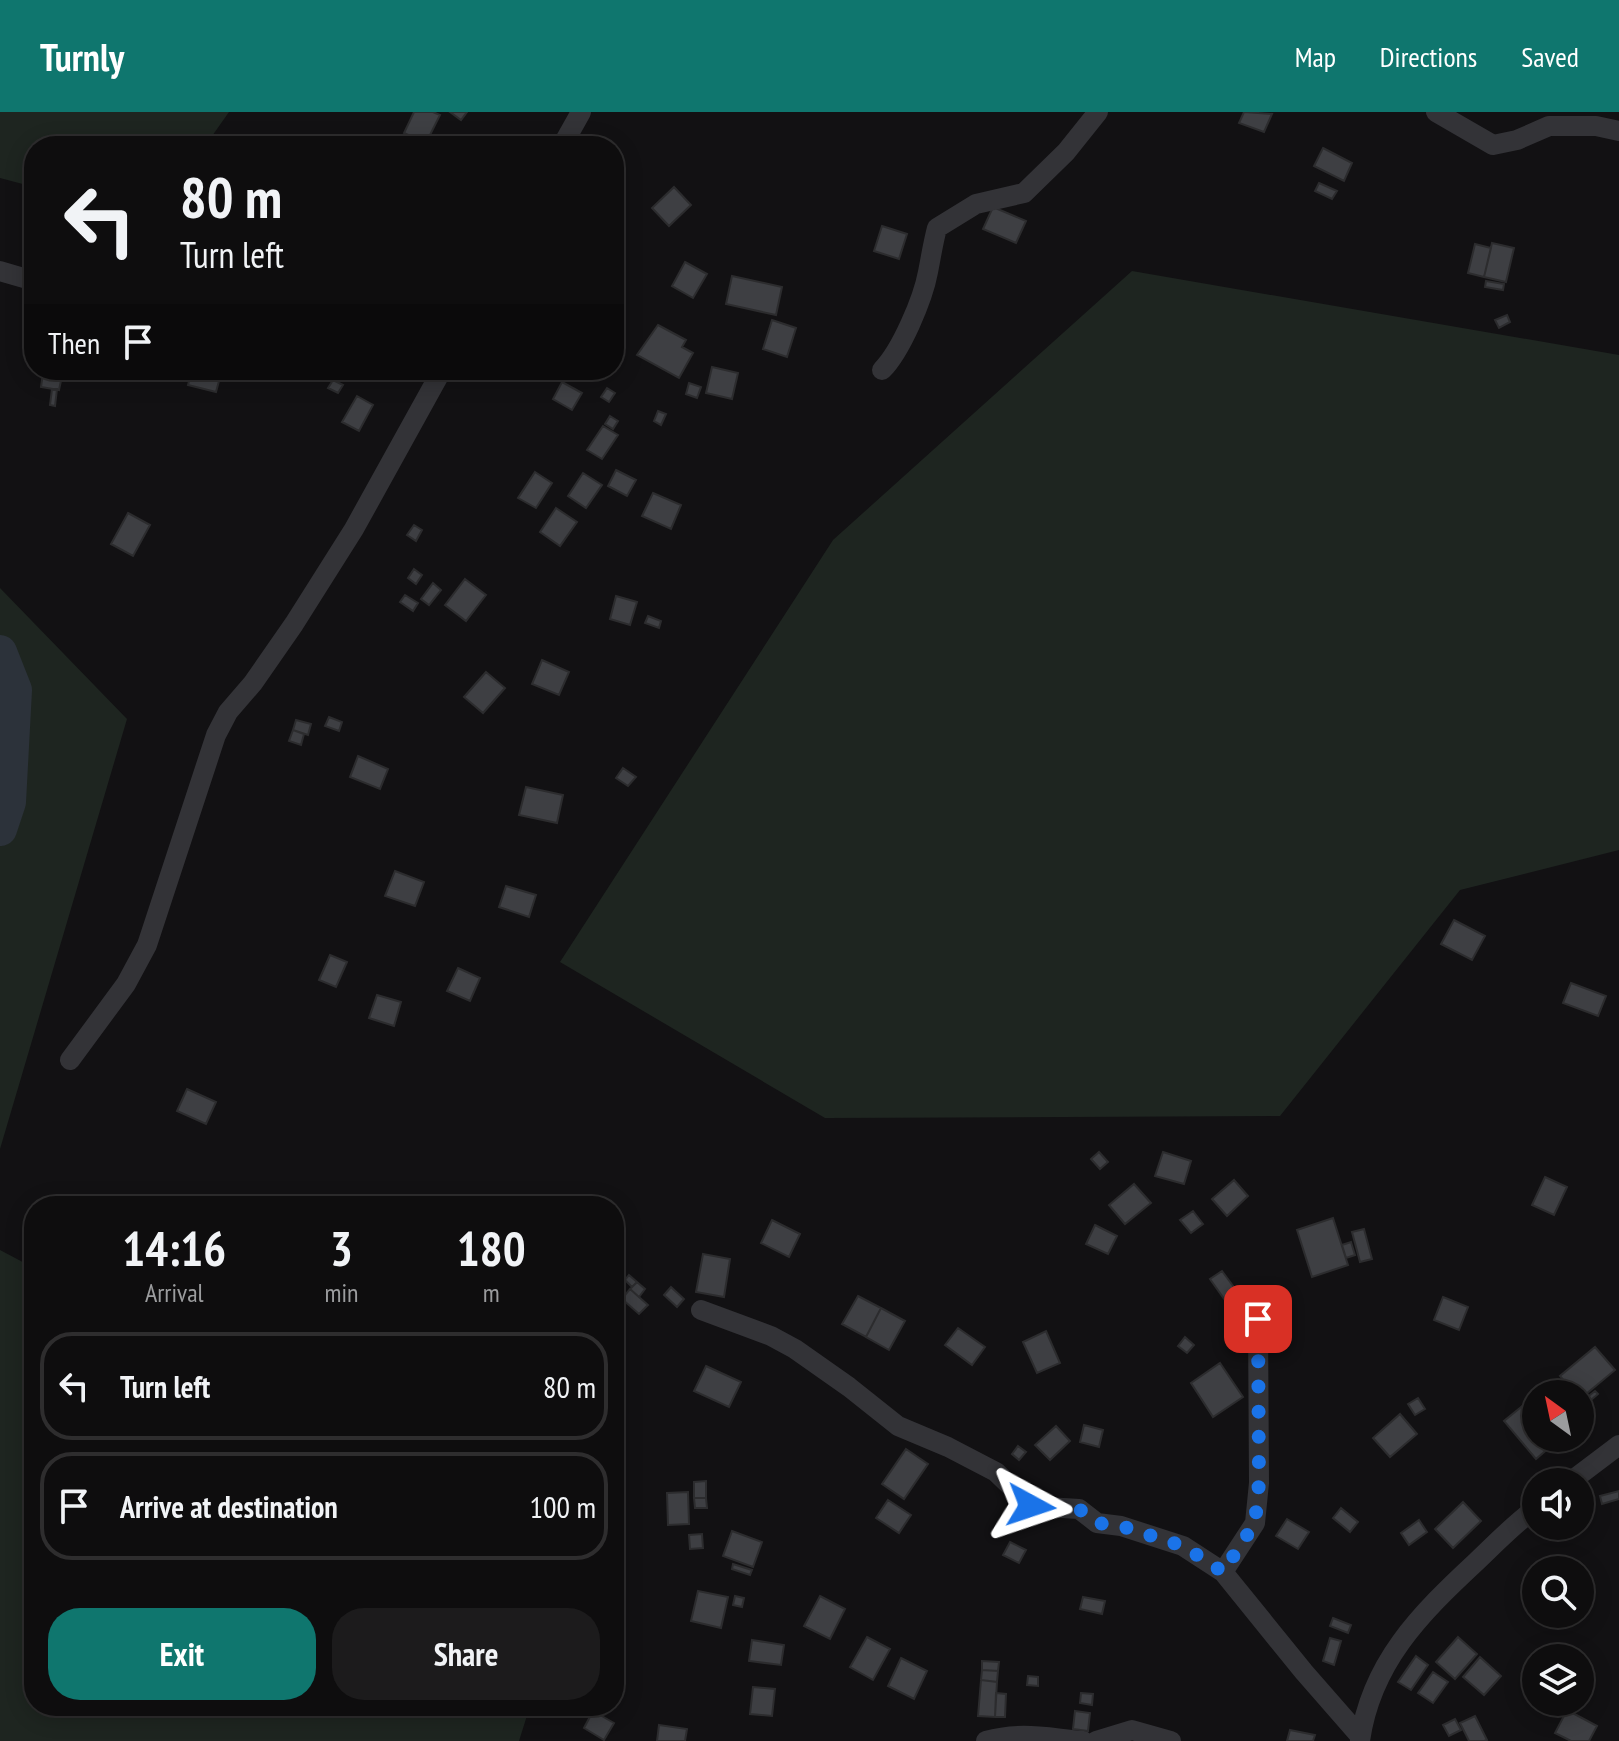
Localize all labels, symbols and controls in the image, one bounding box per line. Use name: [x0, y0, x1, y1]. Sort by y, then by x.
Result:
text: Turnly: [40, 32, 124, 81]
text: Map: [1295, 38, 1336, 75]
text: Directions: [1380, 38, 1477, 75]
text: Saved: [1521, 38, 1579, 75]
text: 80 m: [180, 161, 282, 233]
icon: left: [48, 168, 152, 272]
text: Turn left: [180, 231, 284, 278]
icon: arrive: [116, 320, 160, 364]
text: Then: [48, 323, 100, 362]
text: 14:16: [122, 1217, 226, 1279]
text: 3: [330, 1217, 353, 1279]
text: 180: [457, 1217, 526, 1279]
text: Arrival: [145, 1276, 204, 1309]
text: min: [324, 1276, 358, 1309]
text: m: [483, 1276, 500, 1309]
pin: [1224, 1285, 1292, 1353]
icon: arrive: [1236, 1297, 1280, 1341]
icon: left: [52, 1364, 96, 1408]
text: Turn left: [120, 1367, 210, 1406]
text: 80 m: [543, 1367, 596, 1406]
north arrow: [1522, 1380, 1594, 1452]
map controls: [1522, 1380, 1594, 1716]
position arrow: [989, 1464, 1073, 1548]
button: sound: [1522, 1468, 1594, 1540]
icon: arrive: [52, 1484, 96, 1528]
text: Arrive at destination: [120, 1487, 338, 1526]
text: 100 m: [530, 1487, 596, 1526]
button: search: [1522, 1556, 1594, 1628]
button: Exit: [48, 1608, 316, 1700]
button: Share: [332, 1608, 600, 1700]
button: layers: [1522, 1644, 1594, 1716]

